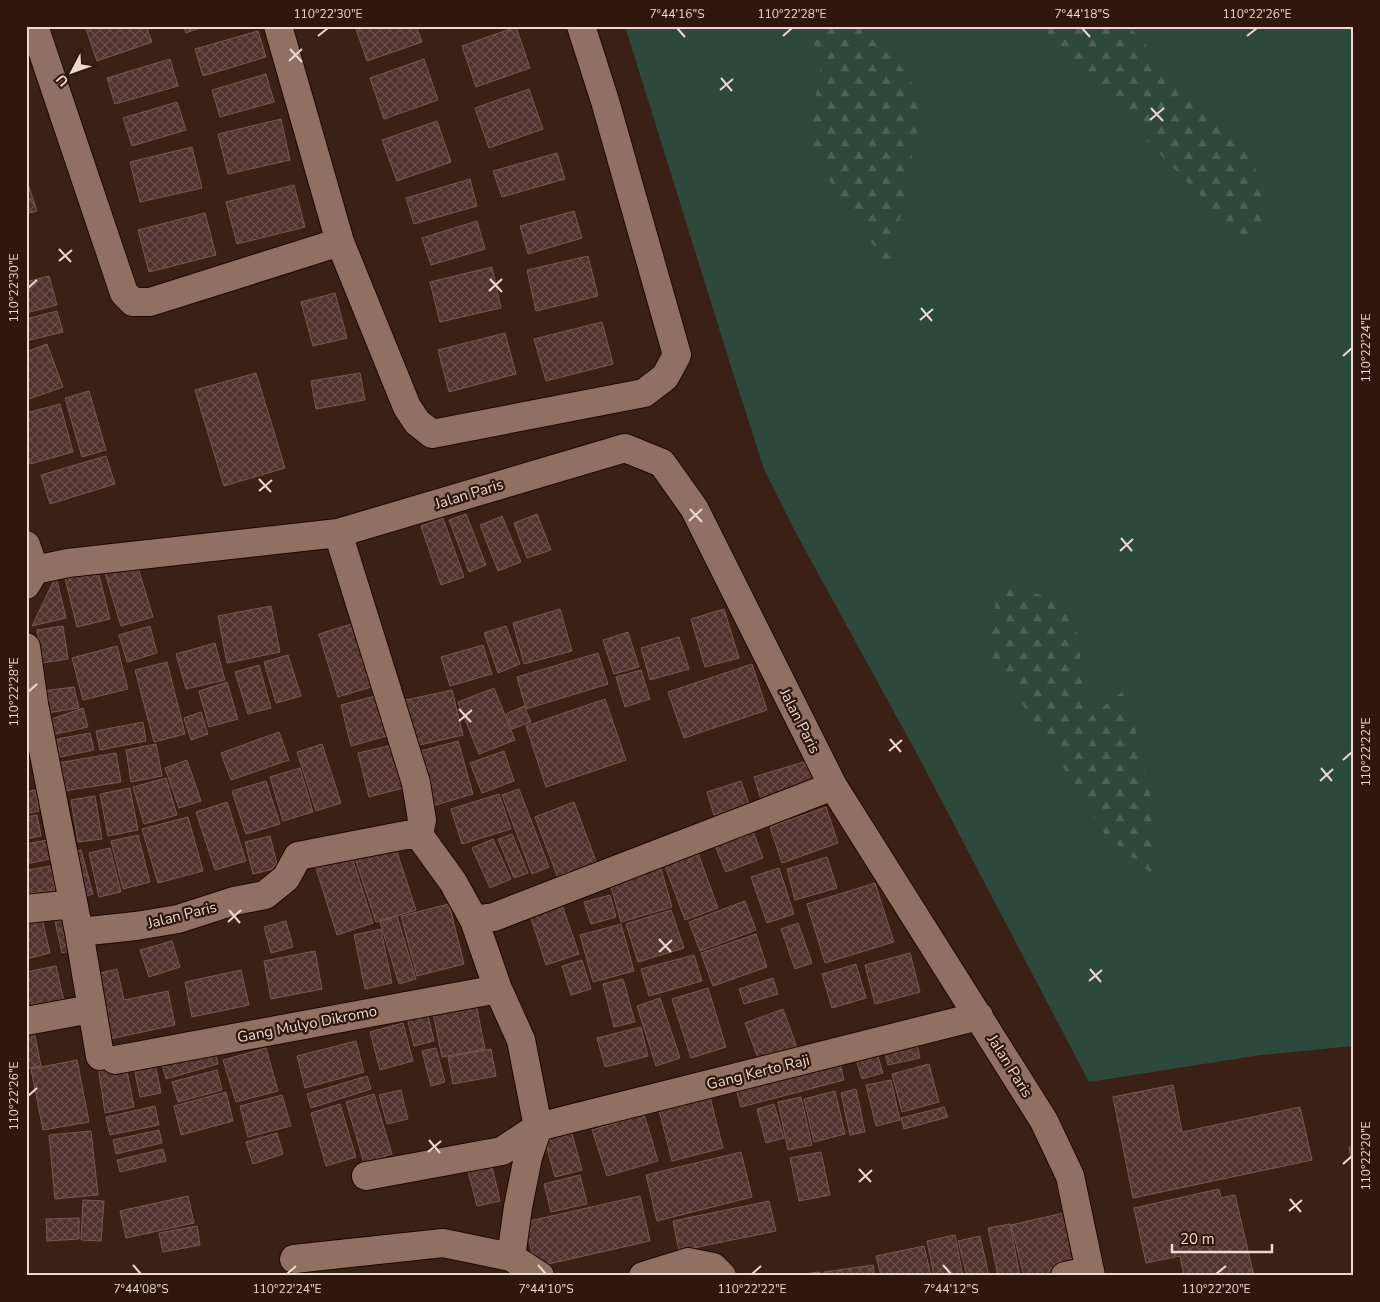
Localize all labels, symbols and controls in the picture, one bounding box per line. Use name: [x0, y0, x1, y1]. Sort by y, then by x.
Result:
text: 110°22'30"E: [293, 6, 363, 22]
text: 7°44'16"S: [649, 6, 705, 22]
text: 110°22'28"E: [757, 6, 827, 22]
text: 7°44'18"S: [1054, 6, 1110, 22]
text: 110°22'26"E: [1222, 6, 1292, 22]
north arrow: [48, 48, 98, 98]
text: U: [52, 70, 73, 90]
text: 110°22'30"E: [6, 253, 22, 323]
text: 110°22'24"E: [1358, 313, 1374, 383]
street label: Jalan Paris: [431, 474, 506, 514]
text: 110°22'28"E: [6, 657, 22, 727]
street label: Jalan Paris: [775, 684, 825, 757]
text: 110°22'22"E: [1358, 717, 1374, 787]
street label: Jalan Paris: [144, 897, 219, 934]
street label: Gang Mulyo Dikromo: [235, 1001, 379, 1047]
street label: Jalan Paris: [982, 1030, 1037, 1101]
street label: Gang Kerto Raji: [704, 1050, 812, 1094]
text: 110°22'26"E: [6, 1061, 22, 1131]
text: 110°22'20"E: [1358, 1121, 1374, 1191]
scale bar: [1172, 1222, 1272, 1254]
text: 20 m: [1180, 1229, 1215, 1249]
text: 7°44'08"S: [113, 1281, 169, 1297]
text: 110°22'24"E: [252, 1281, 322, 1297]
text: 7°44'10"S: [518, 1281, 574, 1297]
text: 110°22'22"E: [717, 1281, 787, 1297]
text: 7°44'12"S: [923, 1281, 979, 1297]
text: 110°22'20"E: [1181, 1281, 1251, 1297]

